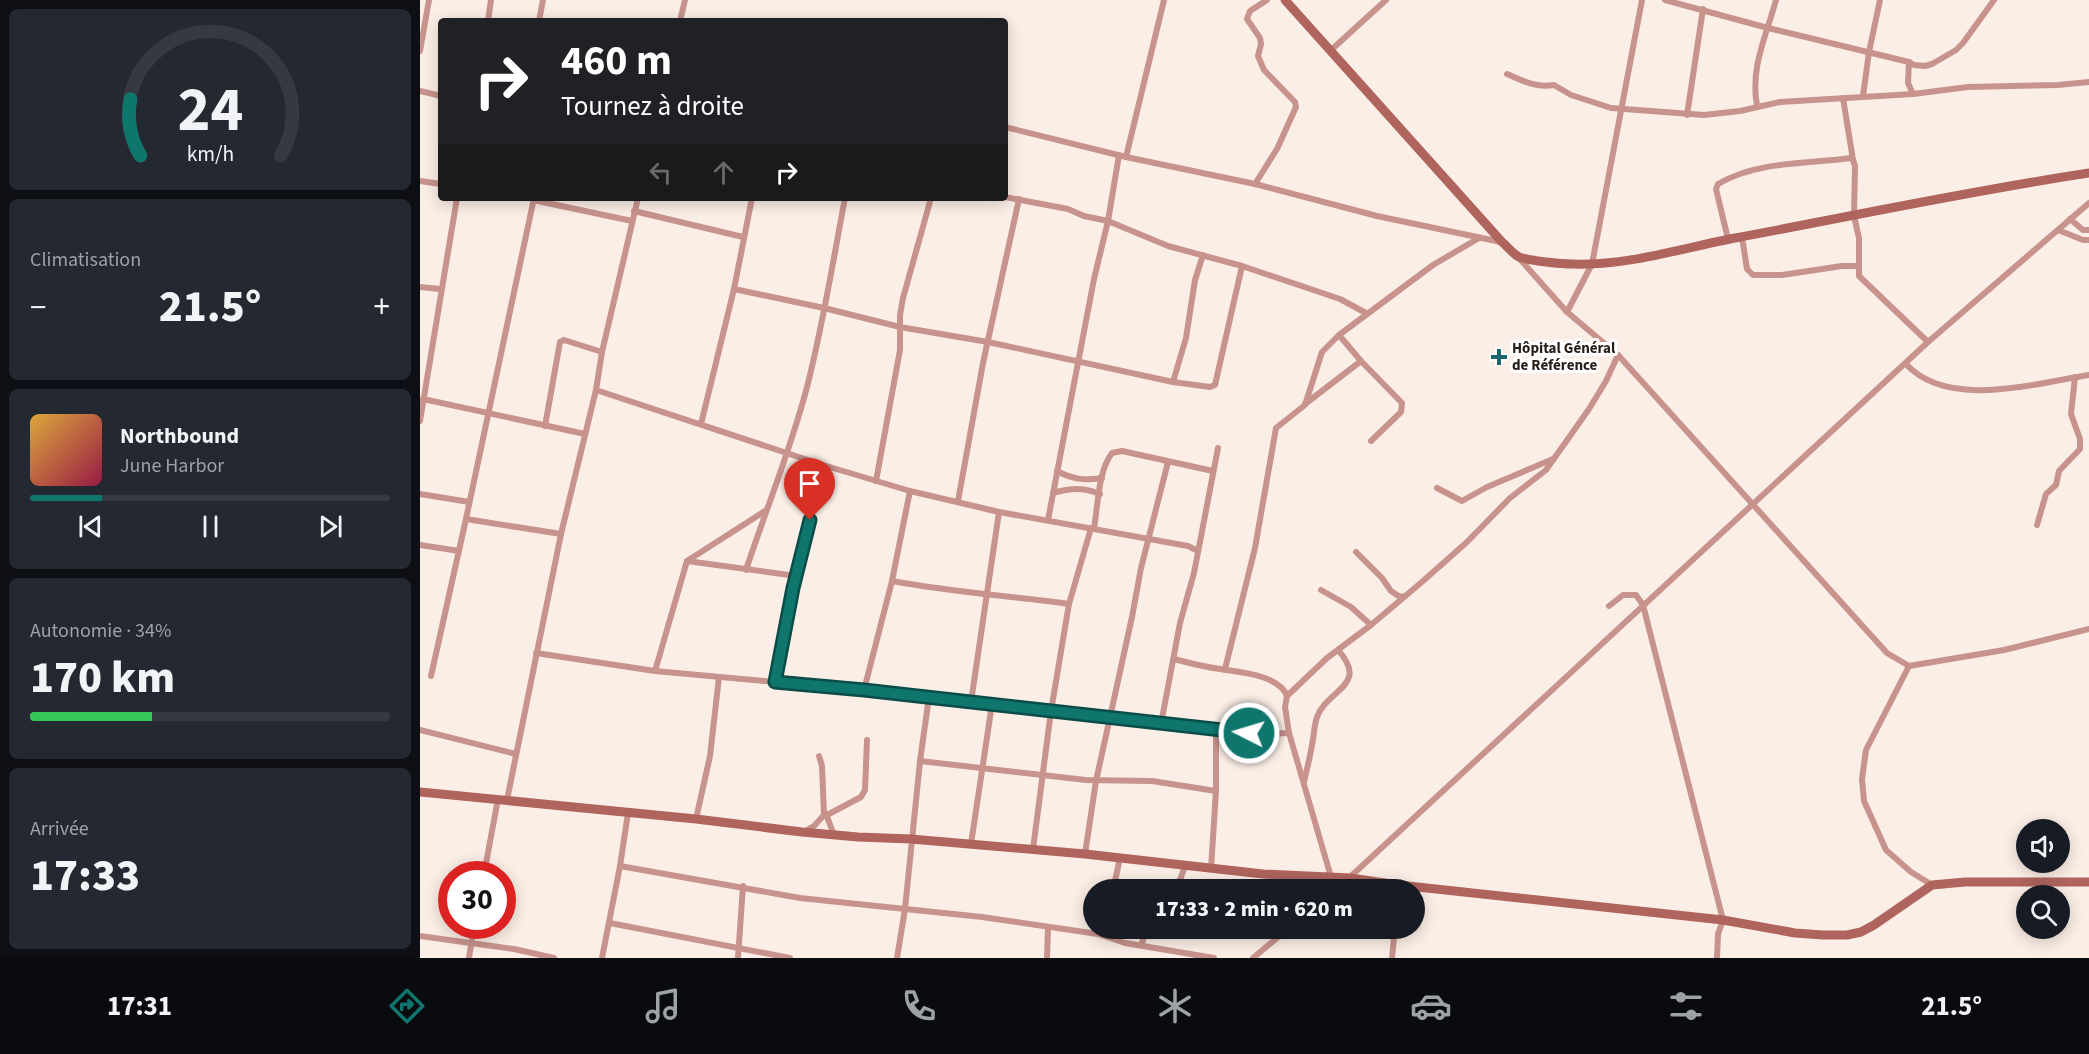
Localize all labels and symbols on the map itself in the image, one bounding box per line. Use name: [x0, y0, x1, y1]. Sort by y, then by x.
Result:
place label: Hôpital Général de Référence: [1512, 338, 1616, 376]
marker: Hôpital Général de Référence: [1490, 348, 1508, 366]
pin: [784, 458, 835, 520]
position arrow: [1217, 701, 1281, 765]
speed limit sign: 30: [438, 861, 516, 939]

